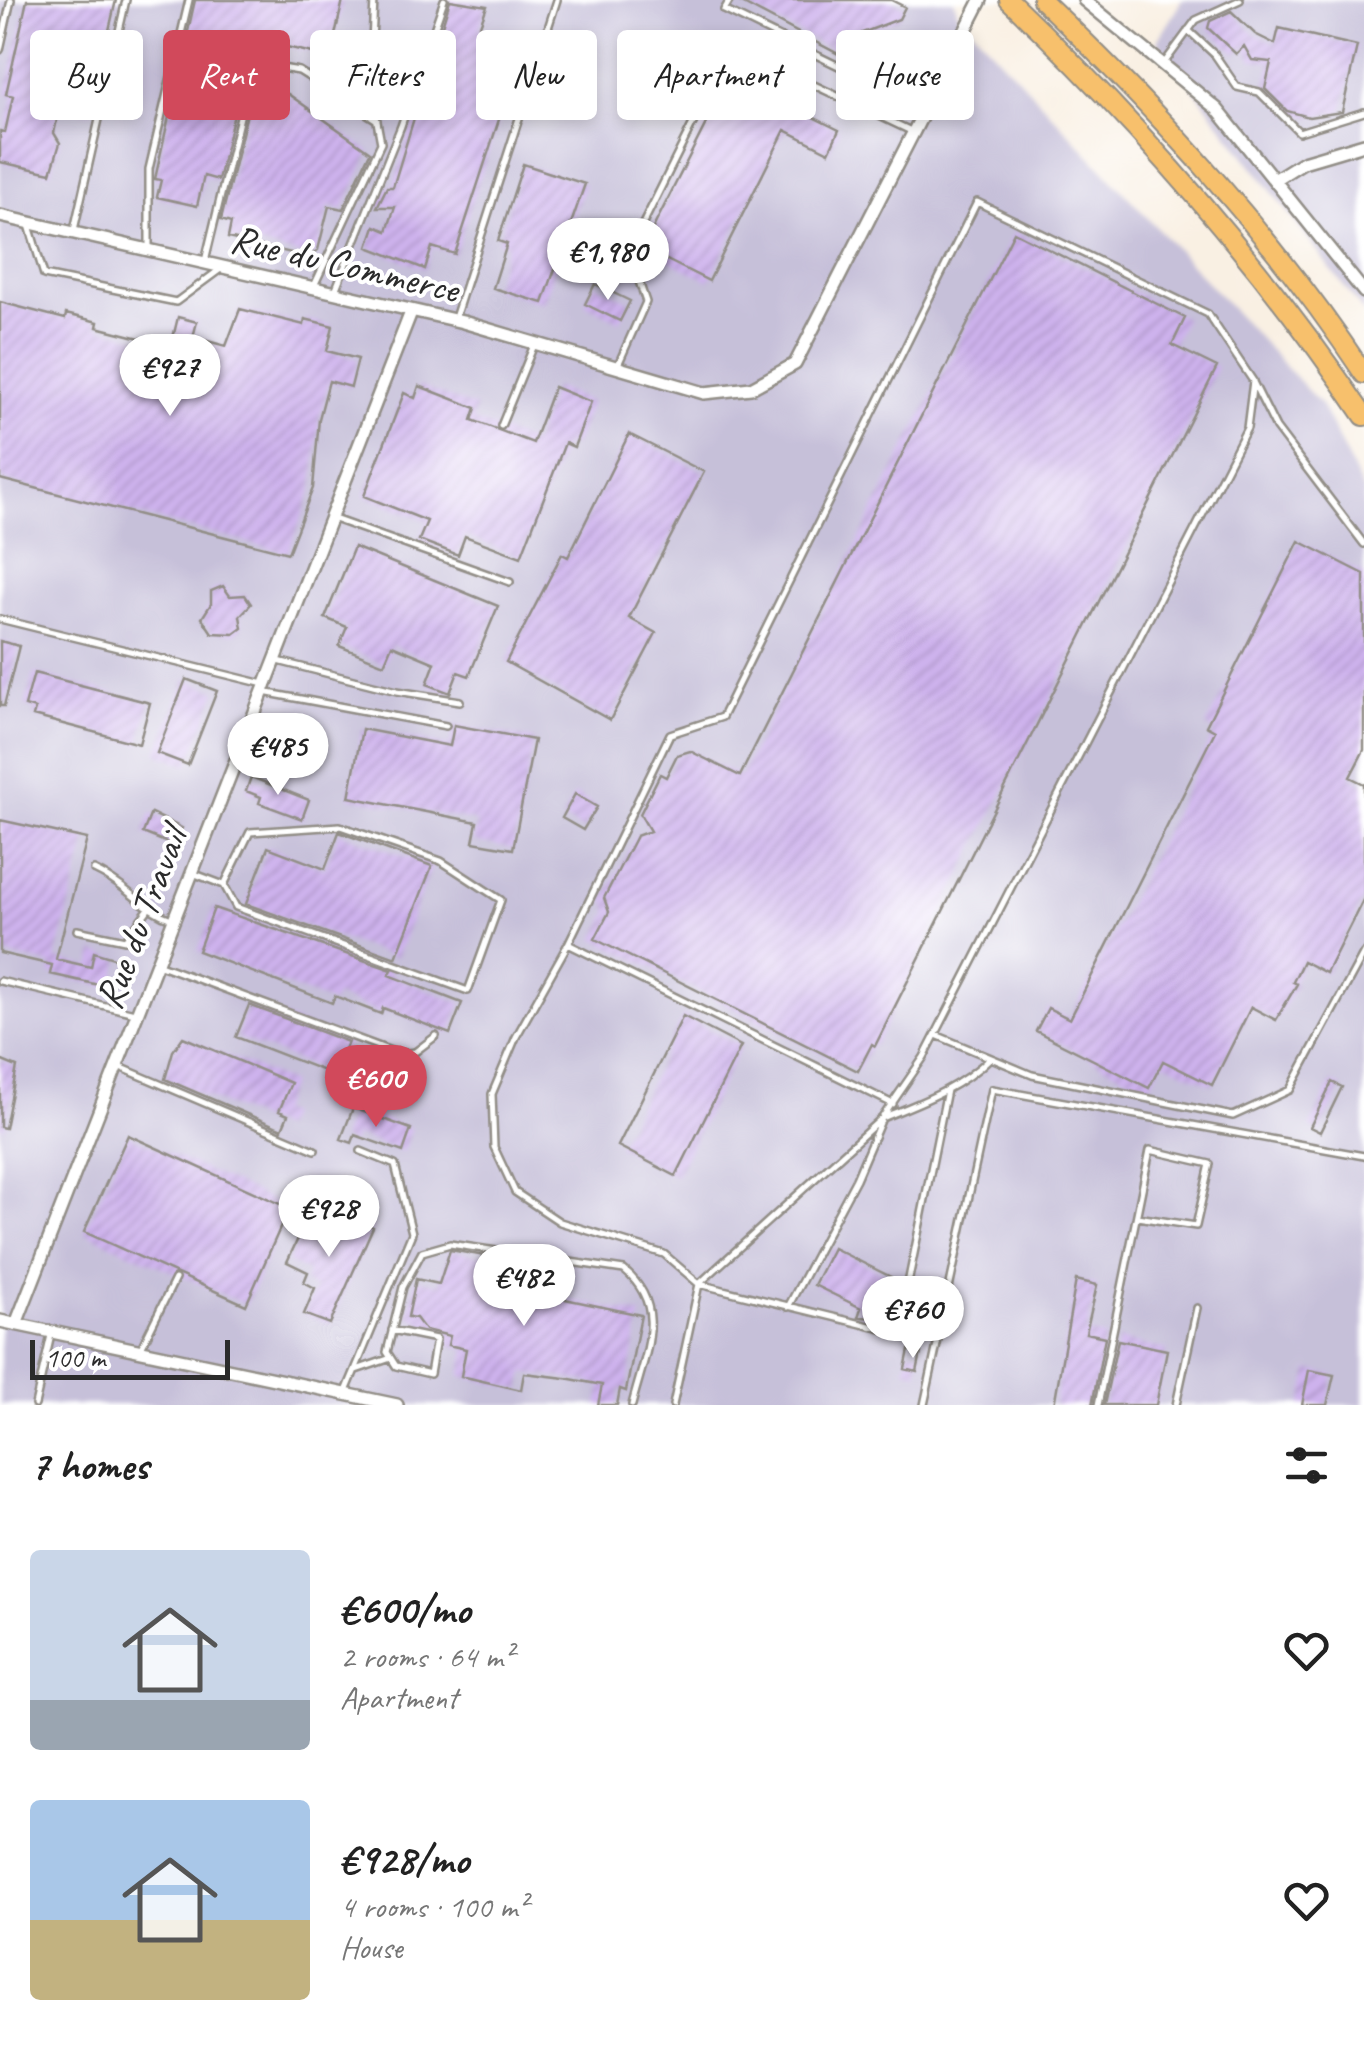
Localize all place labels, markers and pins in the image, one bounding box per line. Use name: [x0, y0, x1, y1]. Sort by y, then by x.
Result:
pin: €1,980: [527, 218, 689, 303]
pin: €927: [111, 334, 229, 419]
pin: €485: [219, 713, 337, 798]
pin: €600: [317, 1045, 435, 1130]
pin: €928: [270, 1175, 388, 1260]
pin: €482: [465, 1244, 583, 1329]
pin: €760: [854, 1276, 972, 1361]

